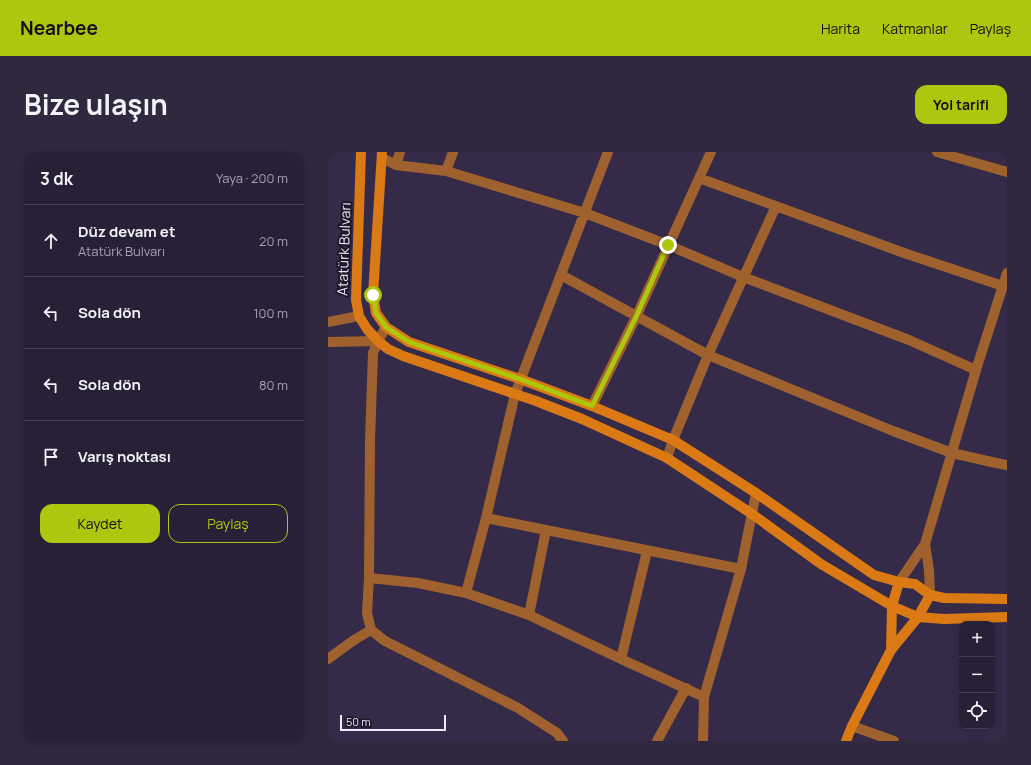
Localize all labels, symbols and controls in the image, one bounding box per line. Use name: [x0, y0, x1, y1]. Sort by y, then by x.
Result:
text: Nearbee: [20, 15, 98, 41]
text: Harita: [821, 19, 860, 38]
text: Katmanlar: [882, 19, 948, 38]
text: Paylaş: [970, 19, 1011, 38]
text: Bize ulaşın: [24, 85, 168, 123]
button: Yol tarifi: [915, 85, 1007, 124]
text: 3 dk: [40, 167, 73, 190]
text: Yaya · 200 m: [216, 169, 288, 187]
street label: Atatürk Bulvarı: [332, 202, 355, 296]
text: Düz devam et: [78, 221, 175, 242]
icon: ahead: [40, 230, 62, 252]
text: 20 m: [259, 232, 288, 250]
route end: [659, 236, 677, 254]
text: Atatürk Bulvarı: [78, 242, 165, 260]
route start: [364, 286, 382, 304]
icon: left: [40, 302, 62, 324]
text: Sola dön: [78, 302, 141, 323]
text: 100 m: [253, 304, 288, 322]
icon: left: [40, 374, 62, 396]
text: Sola dön: [78, 374, 141, 395]
text: 80 m: [259, 376, 288, 394]
icon: arrive: [40, 446, 62, 468]
text: Varış noktası: [78, 446, 171, 467]
button: Kaydet: [40, 504, 160, 543]
button: Paylaş: [168, 504, 288, 543]
map controls: [959, 621, 995, 729]
button: +: [959, 621, 995, 657]
button: −: [959, 657, 995, 693]
button: locate: [959, 693, 995, 729]
scale bar: [340, 713, 446, 732]
text: 50 m: [346, 714, 371, 729]

